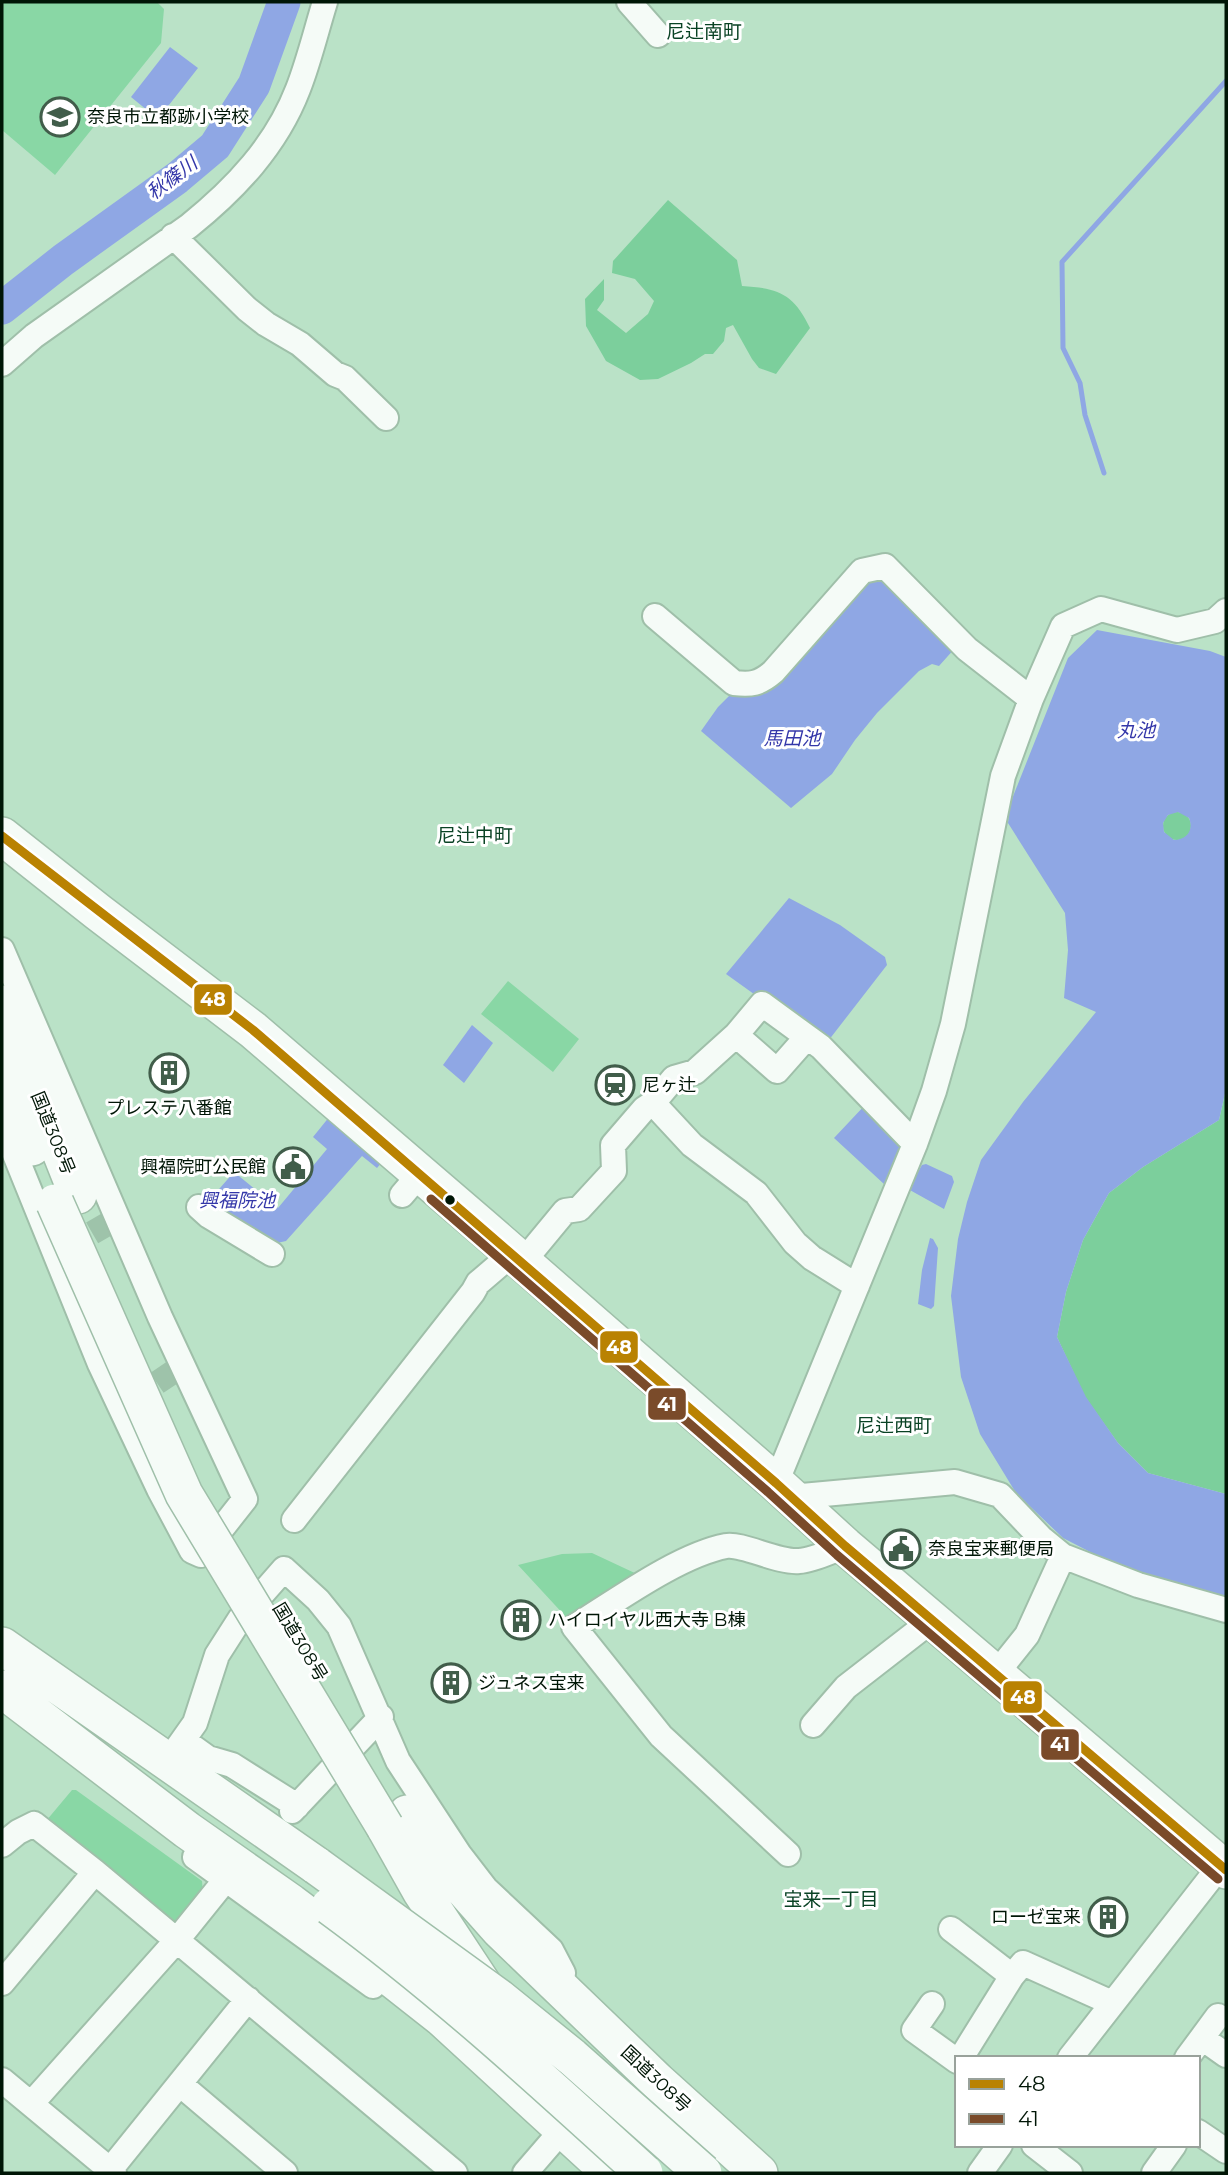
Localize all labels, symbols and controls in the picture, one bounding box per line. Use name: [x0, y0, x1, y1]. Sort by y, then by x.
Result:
district label: 尼辻南町: [666, 20, 742, 43]
school or university icon: 奈良市立都跡小学校: [39, 96, 81, 138]
place label: 奈良市立都跡小学校: [87, 106, 249, 128]
water label: 秋篠川: [142, 150, 203, 204]
water label: 丸池: [1117, 719, 1157, 742]
water label: 馬田池: [763, 727, 822, 750]
district label: 尼辻中町: [437, 824, 513, 847]
line badge: 48: [193, 983, 233, 1016]
text: 48: [200, 988, 226, 1011]
building icon: プレステ八番館: [148, 1052, 190, 1094]
station icon: 尼ヶ辻: [594, 1064, 636, 1106]
place label: 尼ヶ辻: [642, 1074, 696, 1096]
street label: 国道308号: [26, 1088, 80, 1178]
place label: プレステ八番館: [106, 1097, 232, 1119]
public building icon: 興福院町公民館: [272, 1146, 314, 1188]
place label: 興福院町公民館: [140, 1156, 266, 1178]
water label: 興福院池: [199, 1189, 277, 1212]
unlabelled marker: [443, 1193, 457, 1207]
line badge: 48: [599, 1330, 639, 1364]
text: 48: [606, 1336, 632, 1359]
line badge: 41: [647, 1387, 687, 1421]
text: 41: [657, 1393, 677, 1416]
district label: 尼辻西町: [856, 1414, 932, 1437]
public building icon: 奈良宝来郵便局: [880, 1528, 922, 1570]
place label: 奈良宝来郵便局: [928, 1538, 1054, 1560]
street label: 国道308号: [268, 1599, 332, 1685]
building icon: ハイロイヤル西大寺 B棟: [500, 1599, 542, 1641]
place label: ハイロイヤル西大寺 B棟: [548, 1609, 745, 1631]
building icon: ジュネス宝来: [430, 1662, 472, 1704]
place label: ジュネス宝来: [478, 1672, 585, 1694]
line badge: 48: [1002, 1680, 1043, 1714]
text: 48: [1010, 1686, 1036, 1709]
line badge: 41: [1040, 1728, 1080, 1761]
text: 41: [1050, 1733, 1070, 1756]
district label: 宝来一丁目: [783, 1888, 879, 1911]
building icon: ローゼ宝来: [1087, 1896, 1129, 1938]
place label: ローゼ宝来: [991, 1906, 1081, 1928]
street label: 国道308号: [616, 2041, 696, 2117]
legend: [955, 2056, 1200, 2147]
text: 48: [1018, 2071, 1046, 2096]
text: 41: [1018, 2106, 1039, 2131]

